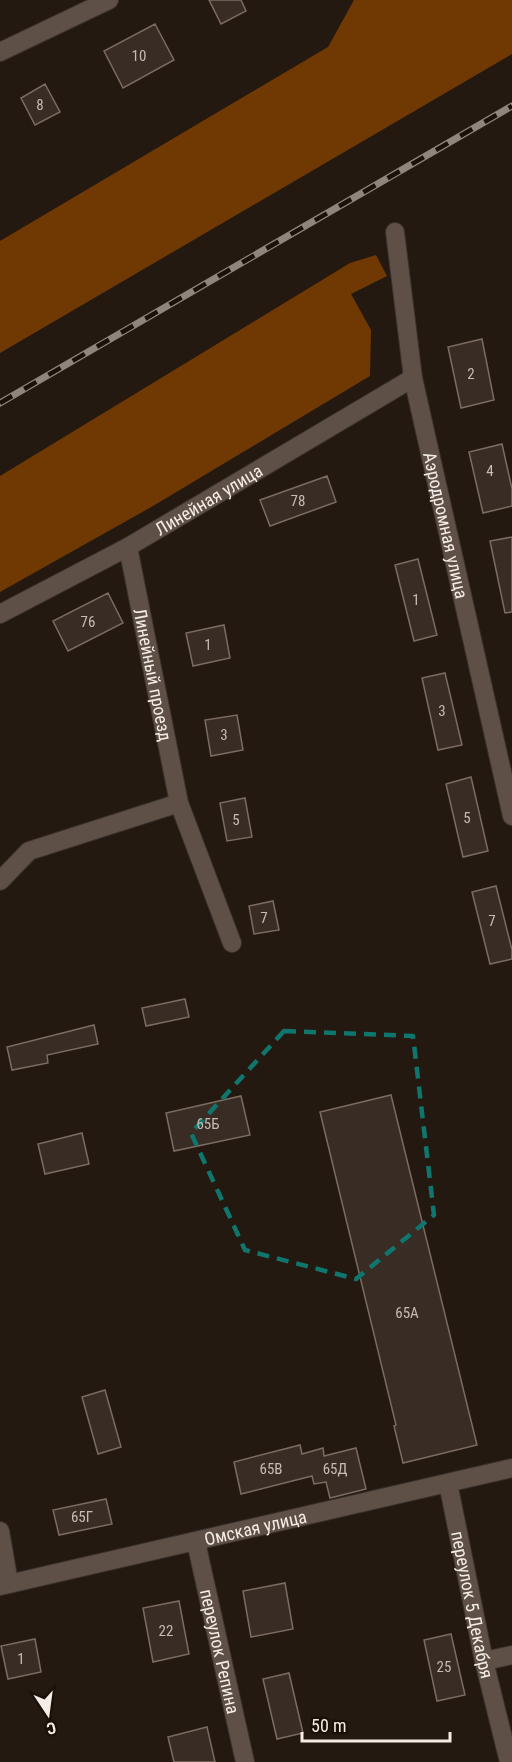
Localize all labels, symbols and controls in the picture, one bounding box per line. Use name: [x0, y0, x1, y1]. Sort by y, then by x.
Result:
house number: 10: [132, 47, 146, 65]
house number: 8: [36, 96, 44, 114]
house number: 2: [467, 365, 475, 383]
street label: Аэродромная улица: [420, 450, 473, 600]
street label: Линейная улица: [151, 459, 266, 539]
house number: 4: [486, 462, 494, 480]
house number: 78: [291, 492, 305, 510]
house number: 1: [412, 591, 420, 609]
street label: Линейный проезд: [130, 606, 177, 743]
house number: 76: [81, 613, 95, 631]
house number: 1: [204, 636, 212, 654]
house number: 3: [438, 702, 446, 720]
house number: 3: [220, 726, 228, 744]
house number: 5: [463, 809, 471, 827]
house number: 5: [232, 811, 240, 829]
house number: 7: [260, 909, 268, 927]
house number: 7: [488, 912, 496, 930]
house number: 65Б: [196, 1115, 220, 1133]
house number: 65А: [395, 1304, 419, 1322]
house number: 65В: [260, 1460, 283, 1478]
house number: 65Д: [323, 1460, 347, 1478]
street label: Омская улица: [202, 1505, 309, 1549]
house number: 65Г: [71, 1508, 93, 1526]
street label: переулок 5 Декабря: [447, 1529, 498, 1680]
street label: переулок Репина: [196, 1587, 244, 1716]
house number: 22: [159, 1622, 173, 1640]
house number: 1: [17, 1650, 25, 1668]
house number: 25: [437, 1658, 451, 1676]
north arrow: [18, 1684, 78, 1744]
scale bar: [302, 1705, 450, 1743]
text: 50 m: [311, 1715, 346, 1736]
text: С: [45, 1718, 58, 1738]

